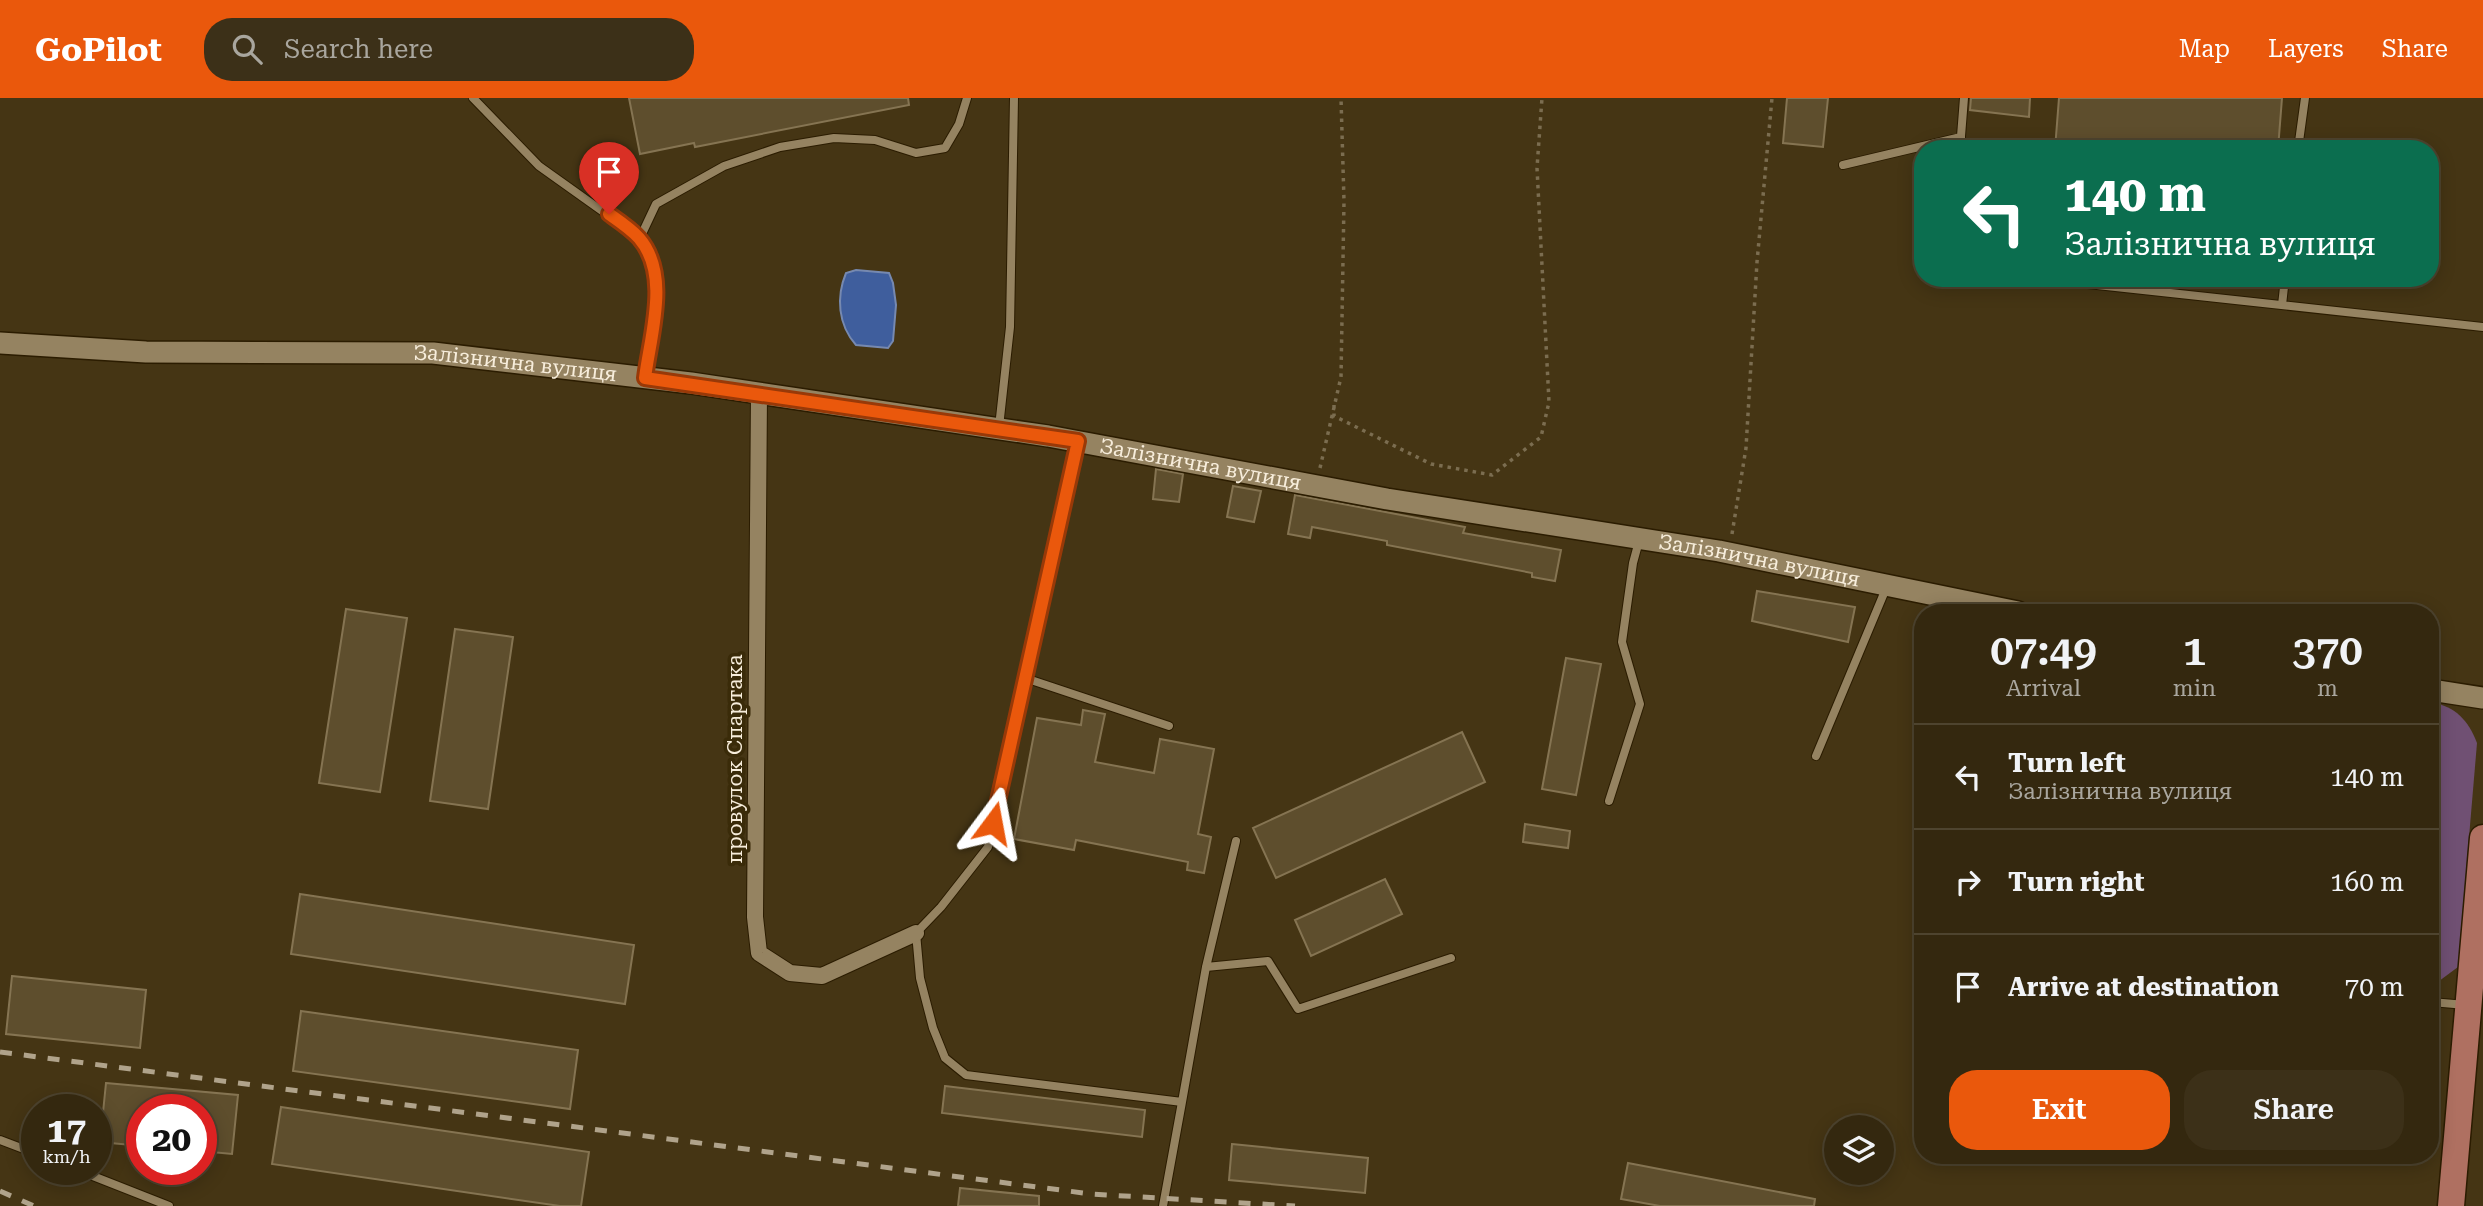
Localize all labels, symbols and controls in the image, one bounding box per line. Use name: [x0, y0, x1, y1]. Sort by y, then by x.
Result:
search box: [204, 18, 694, 81]
text: GoPilot: [35, 30, 162, 69]
icon: search: [228, 30, 266, 68]
text: Search here: [284, 34, 433, 64]
text: Map: [2179, 35, 2230, 63]
text: Layers: [2268, 35, 2344, 63]
text: Share: [2382, 35, 2448, 63]
pin: [579, 142, 639, 214]
icon: arrive: [590, 153, 628, 191]
text: 140 m: [2064, 166, 2206, 223]
icon: left: [1949, 168, 2040, 259]
text: Залізнична вулиця: [2064, 225, 2376, 263]
street label: Залізнична вулиця: [413, 340, 618, 386]
street label: Залізнична вулиця: [1098, 434, 1303, 495]
street label: Залізнична вулиця: [1657, 530, 1862, 591]
text: 07:49: [1990, 626, 2097, 675]
text: 1: [2183, 626, 2206, 675]
text: 370: [2292, 626, 2363, 675]
street label: провулок Спартака: [723, 654, 747, 864]
text: Arrival: [2006, 675, 2081, 702]
text: min: [2173, 675, 2216, 702]
text: m: [2317, 675, 2338, 702]
text: Turn left: [2008, 748, 2126, 778]
icon: left: [1949, 758, 1987, 796]
text: 140 m: [2330, 762, 2404, 792]
text: Залізнична вулиця: [2008, 778, 2232, 805]
position arrow: [956, 786, 1030, 860]
icon: right: [1949, 863, 1987, 901]
text: Turn right: [2008, 867, 2144, 897]
text: 160 m: [2330, 867, 2404, 897]
icon: arrive: [1949, 968, 1987, 1006]
text: Arrive at destination: [2008, 972, 2279, 1002]
text: 70 m: [2345, 972, 2404, 1002]
button: Exit: [1949, 1070, 2170, 1150]
button: Share: [2184, 1070, 2404, 1150]
speed limit sign: 20: [126, 1094, 217, 1185]
text: 17: [47, 1110, 86, 1151]
map controls: [1824, 1115, 1894, 1185]
button: layers: [1824, 1115, 1894, 1185]
text: km/h: [42, 1146, 91, 1167]

